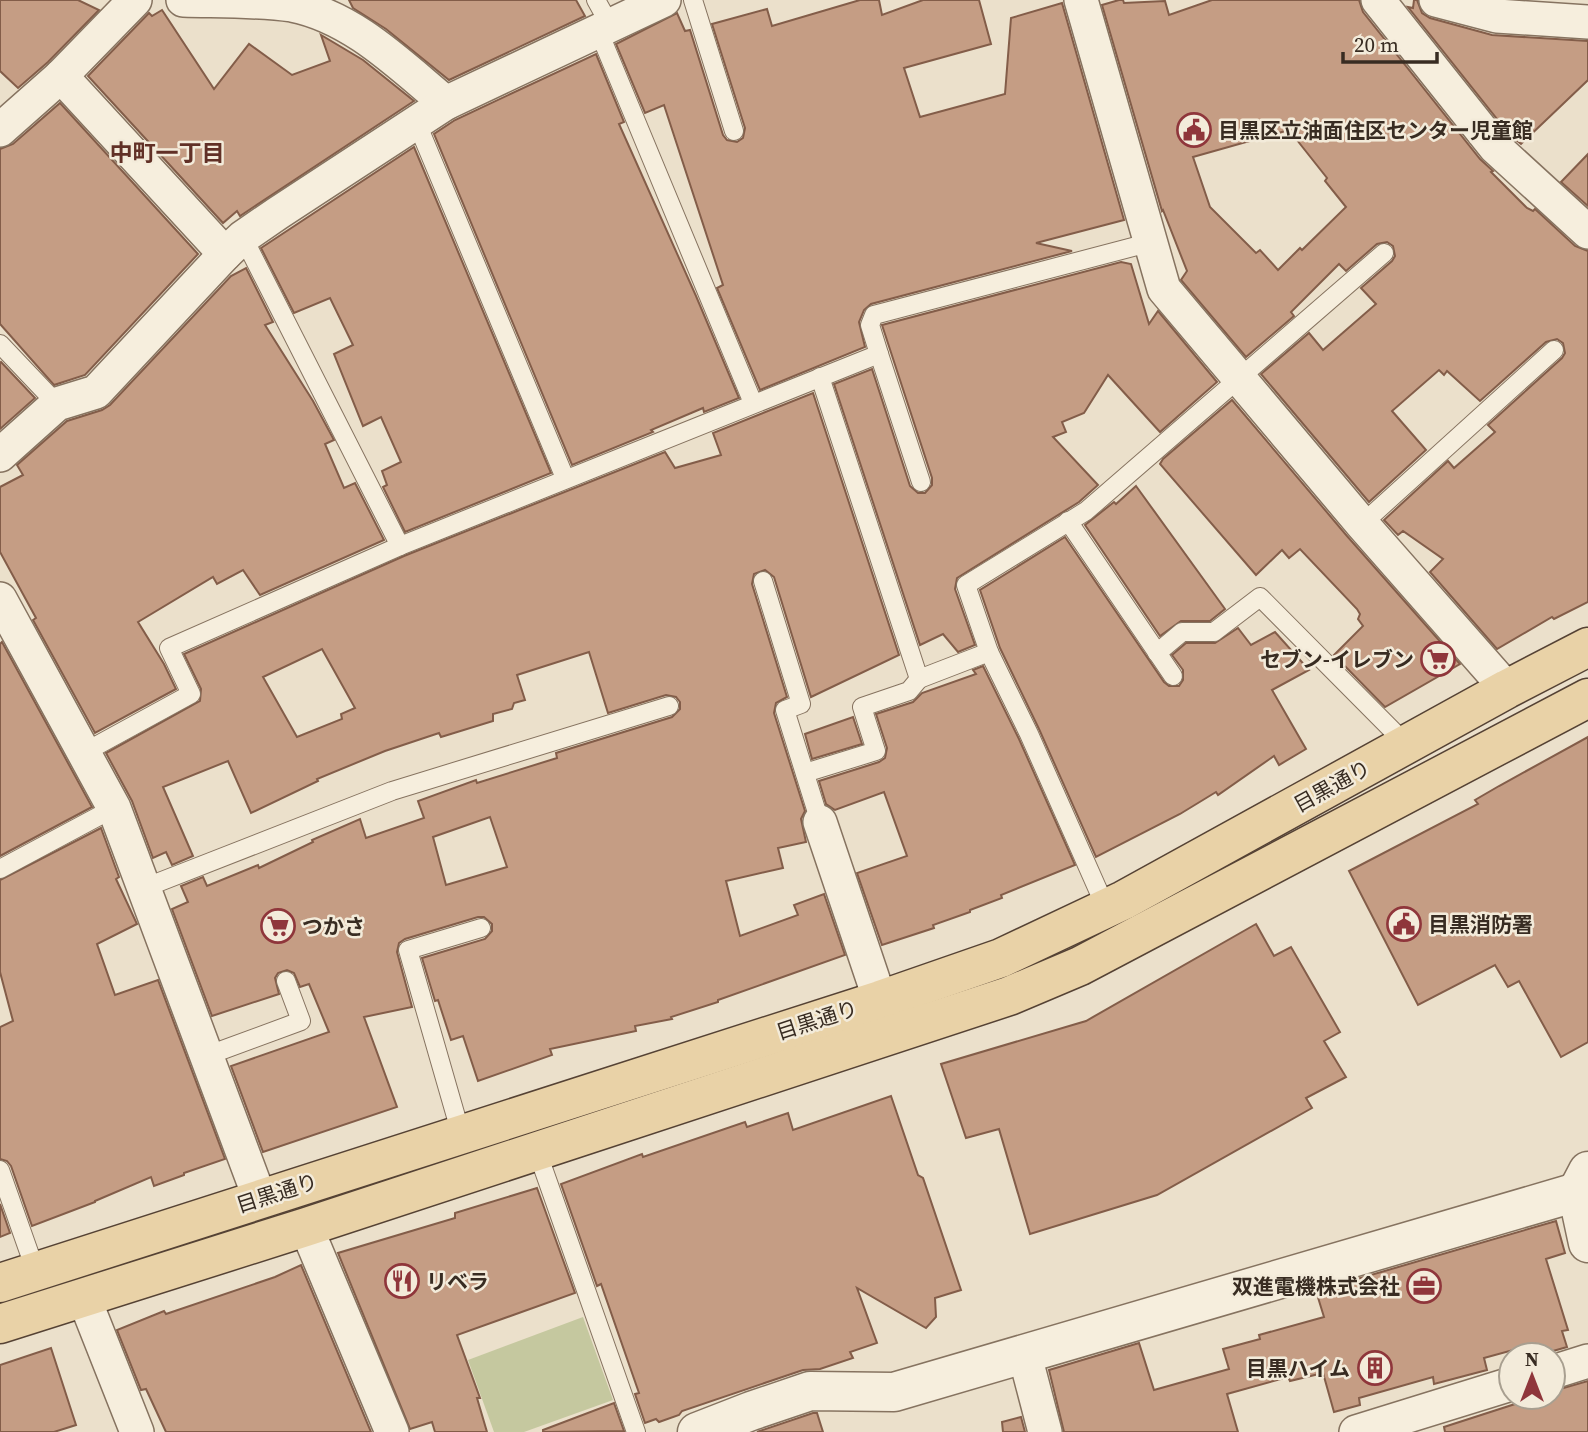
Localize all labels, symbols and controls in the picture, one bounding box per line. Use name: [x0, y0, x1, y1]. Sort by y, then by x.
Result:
scale bar: [1343, 21, 1438, 65]
text: 20 m: [1354, 30, 1399, 59]
public building icon: 目黒区立油面住区センター児童館: [1175, 111, 1213, 149]
place label: 目黒区立油面住区センター児童館: [1218, 116, 1533, 145]
district label: 中町一丁目: [110, 137, 225, 169]
supermarket icon: セブン-イレブン: [1419, 640, 1457, 678]
place label: セブン-イレブン: [1260, 645, 1414, 674]
street label: 目黒通り: [1288, 753, 1376, 819]
public building icon: 目黒消防署: [1385, 905, 1423, 943]
supermarket icon: つかさ: [259, 907, 297, 945]
place label: 目黒消防署: [1428, 910, 1533, 939]
place label: つかさ: [302, 912, 365, 941]
street label: 目黒通り: [773, 993, 861, 1047]
street label: 目黒通り: [233, 1166, 321, 1220]
restaurant icon: リベラ: [383, 1262, 421, 1300]
place label: リベラ: [426, 1267, 489, 1296]
office icon: 双進電機株式会社: [1405, 1267, 1443, 1305]
place label: 双進電機株式会社: [1232, 1272, 1400, 1301]
north arrow: [1497, 1341, 1567, 1411]
text: N: [1525, 1346, 1539, 1372]
building icon: 目黒ハイム: [1356, 1349, 1394, 1387]
place label: 目黒ハイム: [1246, 1354, 1350, 1383]

